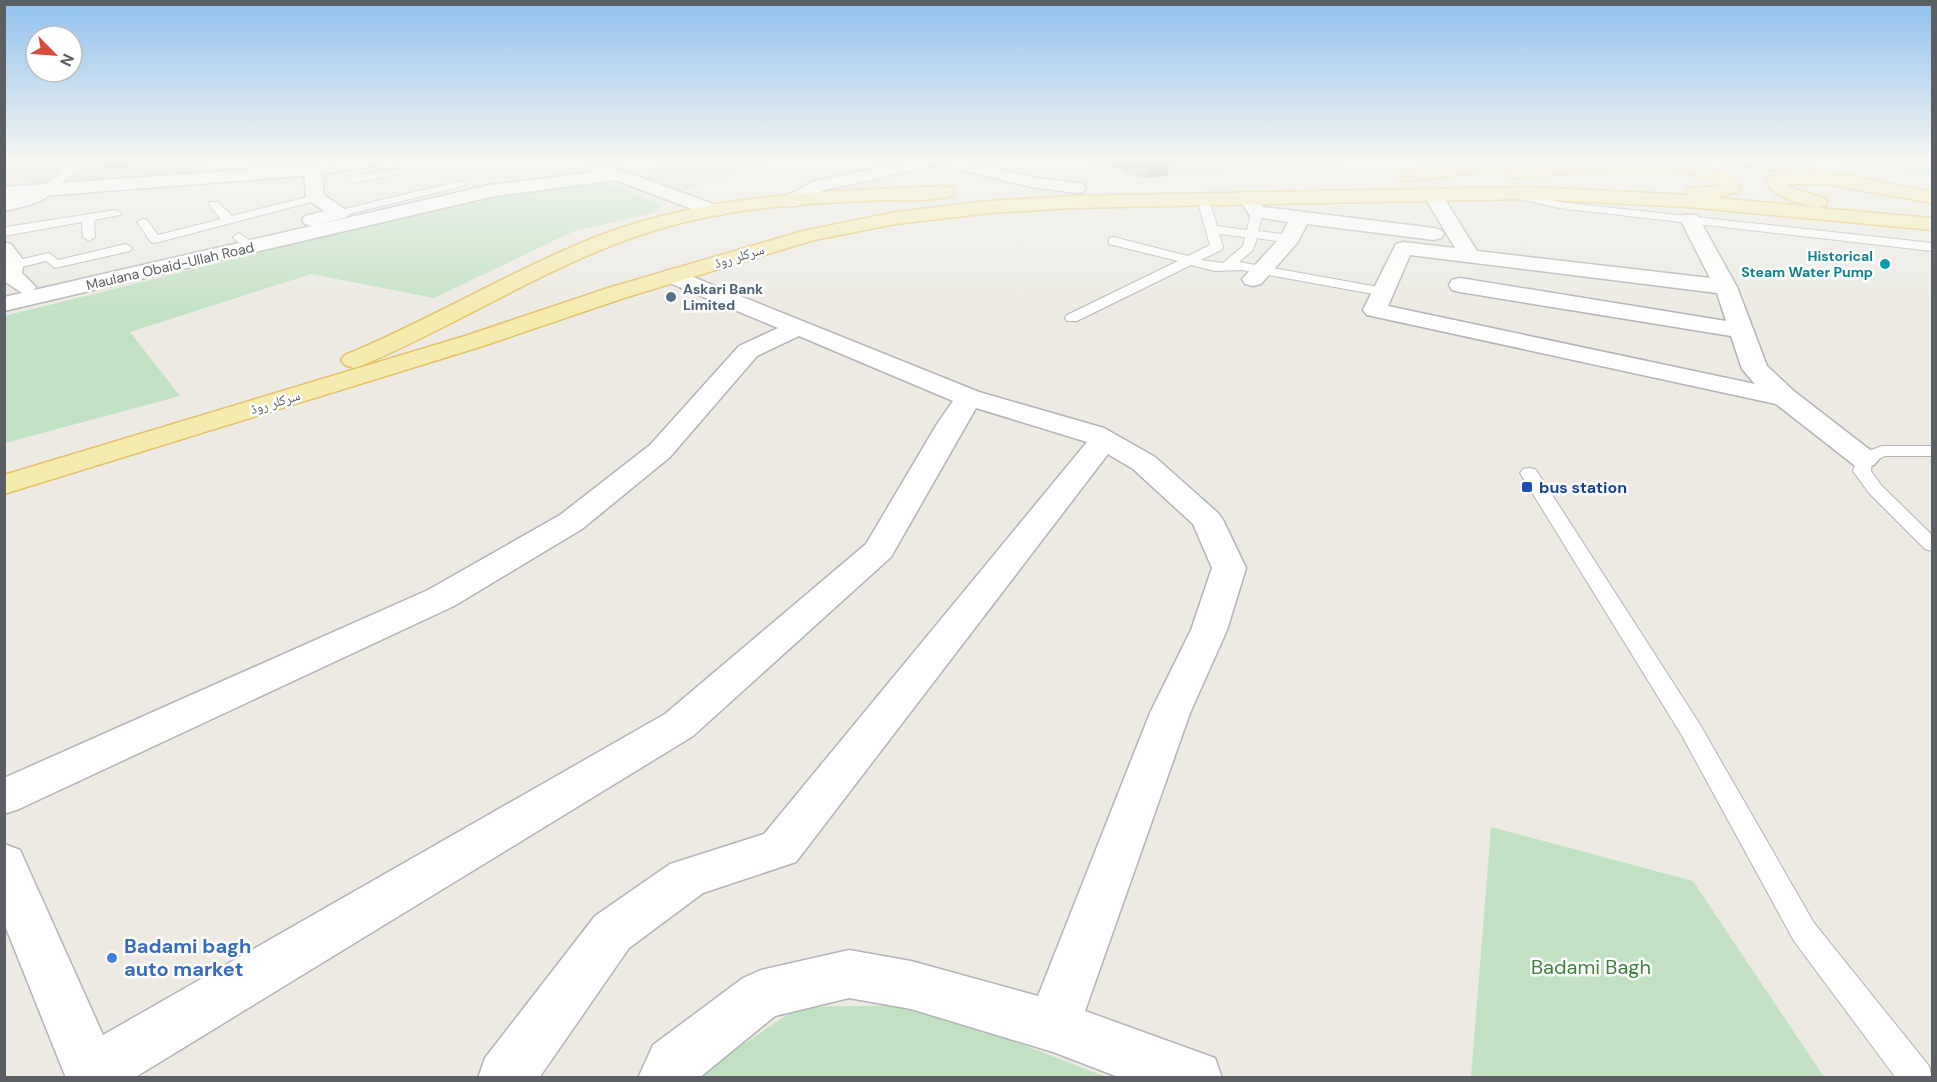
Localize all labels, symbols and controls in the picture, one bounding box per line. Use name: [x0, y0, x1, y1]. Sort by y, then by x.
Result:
north arrow: [24, 24, 84, 84]
text: N: [55, 50, 79, 70]
street label: Maulana Obaid-Ullah Road: [84, 238, 256, 294]
street label: سرکلر روڈ: [712, 240, 766, 272]
place label: Historical Steam Water Pump: [1741, 247, 1873, 281]
marker: Historical Steam Water Pump: [1878, 257, 1892, 271]
place label: Askari Bank Limited: [683, 280, 763, 314]
marker: Askari Bank Limited: [664, 290, 678, 304]
street label: سرکلر روڈ: [248, 386, 302, 418]
place label: bus station: [1539, 477, 1627, 498]
marker: bus station: [1520, 480, 1534, 494]
place label: Badami bagh auto market: [124, 933, 251, 982]
marker: Badami bagh auto market: [105, 951, 119, 965]
park label: Badami Bagh: [1531, 954, 1651, 980]

